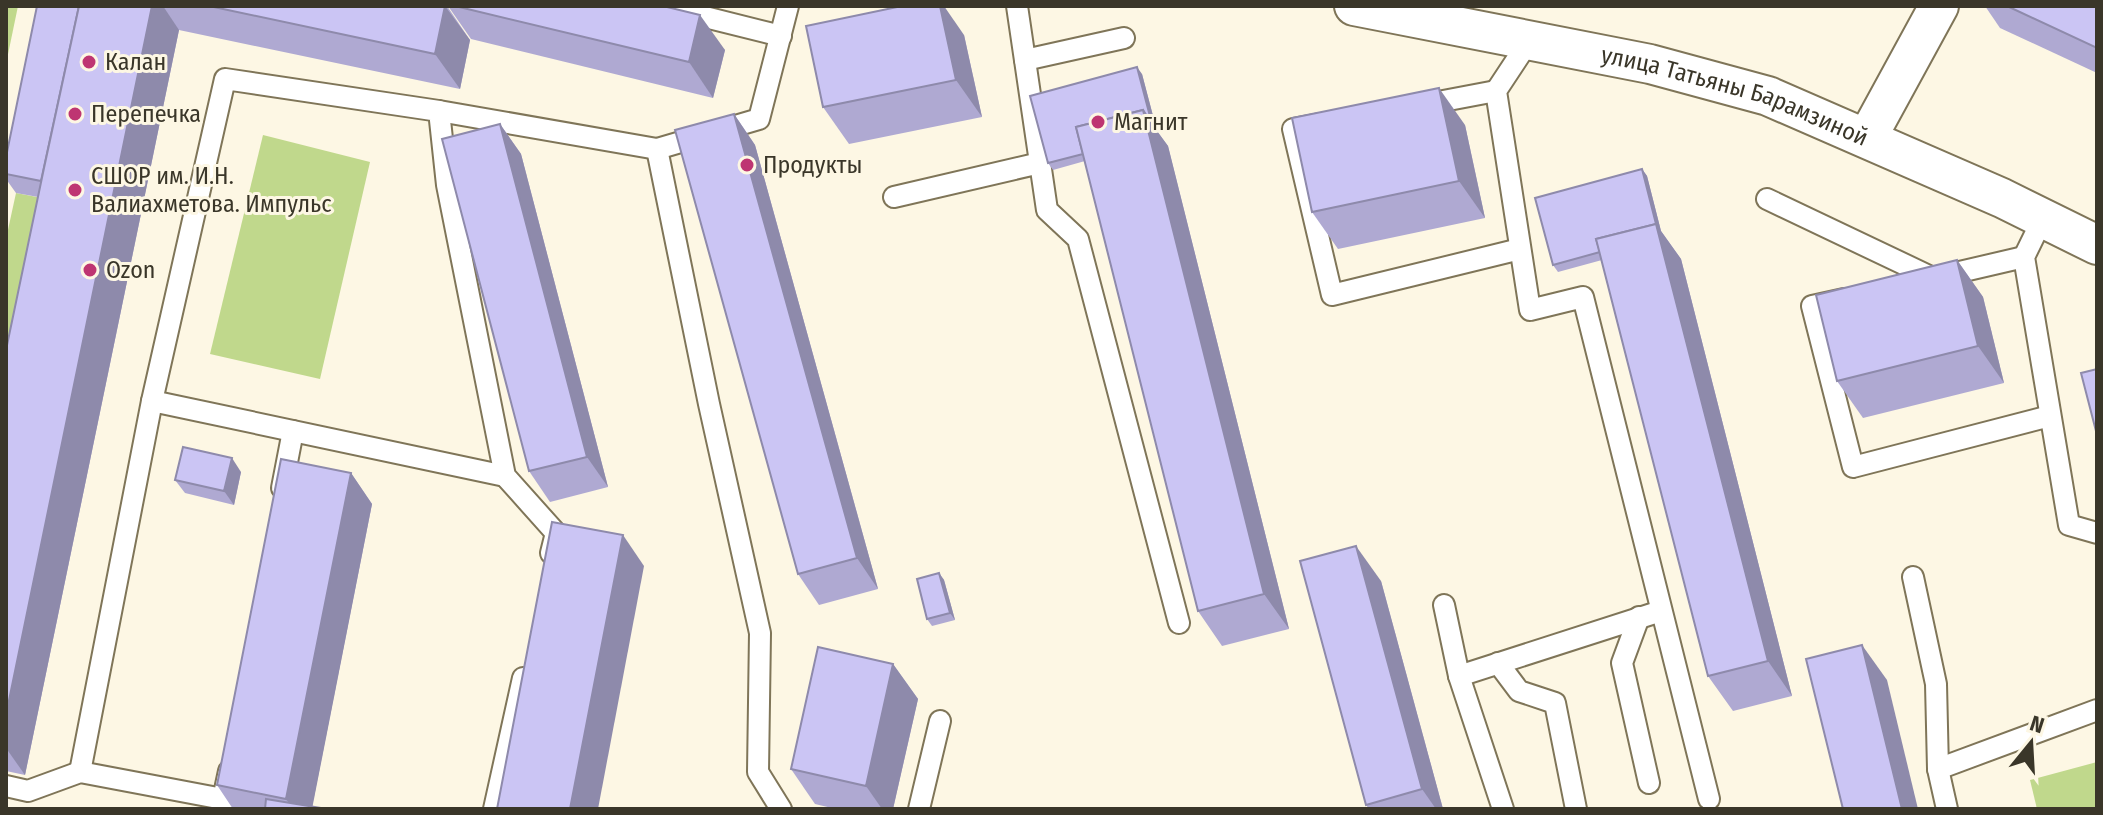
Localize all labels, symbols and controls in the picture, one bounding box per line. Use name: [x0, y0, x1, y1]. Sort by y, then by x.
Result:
street label: улица Татьяны Барамзиной: [1599, 41, 1872, 152]
place label: Калан: [105, 48, 166, 76]
marker: Калан: [80, 53, 98, 71]
place label: Перепечка: [91, 100, 201, 128]
marker: Перепечка: [66, 105, 84, 123]
place label: Магнит: [1114, 108, 1188, 136]
marker: Магнит: [1089, 113, 1107, 131]
place label: Продукты: [763, 151, 862, 179]
marker: Продукты: [738, 156, 756, 174]
place label: СШОР им. И.Н. Валиахметова. Импульс: [91, 162, 331, 218]
marker: СШОР им. И.Н. Валиахметова. Импульс: [66, 181, 84, 199]
place label: Ozon: [106, 256, 155, 284]
marker: Ozon: [81, 261, 99, 279]
north arrow: [1991, 703, 2071, 783]
text: N: [2027, 710, 2047, 739]

